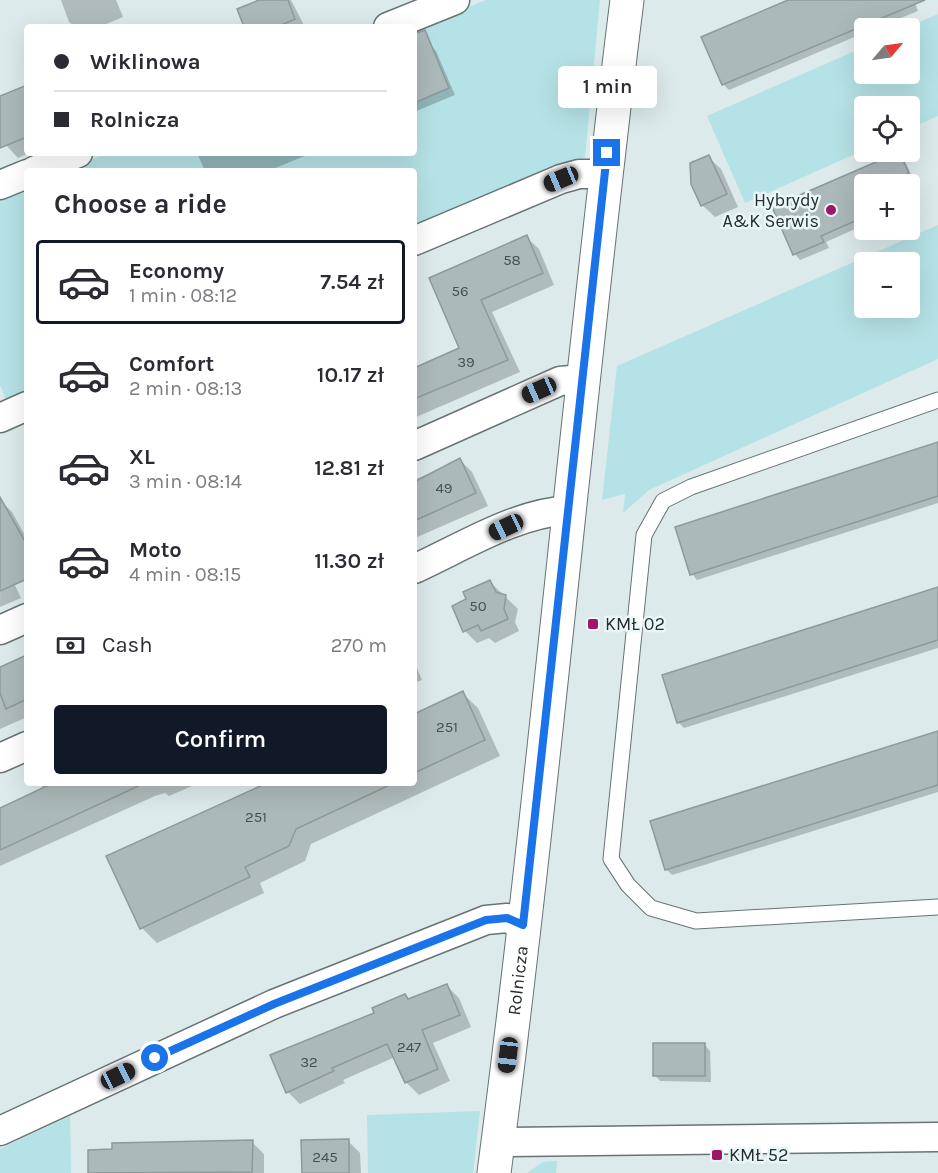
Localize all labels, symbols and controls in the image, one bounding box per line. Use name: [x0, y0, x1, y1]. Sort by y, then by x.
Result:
north arrow: [854, 18, 920, 84]
map controls: [854, 18, 920, 318]
text: Wiklinowa: [90, 49, 201, 75]
callout: 1 min: [558, 66, 656, 108]
text: 1 min: [583, 75, 632, 98]
button: locate: [854, 96, 920, 162]
text: Rolnicza: [90, 107, 180, 133]
route end: [593, 139, 620, 166]
car: [541, 164, 581, 194]
button: +: [854, 174, 920, 240]
text: Choose a ride: [54, 188, 227, 220]
place label: Hybrydy A&K Serwis: [722, 189, 820, 232]
marker: Hybrydy A&K Serwis: [824, 203, 838, 217]
house number: 58: [503, 251, 521, 269]
button: −: [854, 252, 920, 318]
icon: car: [57, 255, 111, 309]
text: Economy: [129, 258, 224, 284]
text: 7.54 zł: [320, 269, 384, 295]
house number: 56: [451, 282, 469, 300]
text: 1 min · 08:12: [129, 284, 237, 307]
icon: car: [57, 348, 111, 402]
text: Comfort: [129, 351, 214, 377]
house number: 39: [457, 353, 475, 371]
text: 10.17 zł: [317, 362, 384, 388]
car: [519, 374, 559, 406]
text: 2 min · 08:13: [129, 377, 242, 400]
icon: car: [57, 441, 111, 495]
text: XL: [129, 444, 155, 470]
text: 12.81 zł: [314, 455, 384, 481]
text: 3 min · 08:14: [129, 470, 242, 493]
house number: 49: [435, 479, 453, 497]
car: [486, 511, 526, 543]
icon: car: [57, 534, 111, 588]
text: Moto: [129, 537, 182, 563]
text: 11.30 zł: [314, 548, 384, 574]
text: 4 min · 08:15: [129, 563, 241, 586]
house number: 50: [469, 597, 487, 615]
place label: KMŁ 02: [605, 613, 665, 635]
marker: KMŁ 02: [586, 617, 600, 631]
icon: cash: [54, 629, 87, 662]
text: Cash: [102, 632, 152, 658]
text: 270 m: [331, 634, 387, 657]
button: Confirm: [54, 705, 387, 774]
house number: 251: [436, 718, 458, 736]
house number: 251: [245, 808, 267, 826]
street label: Rolnicza: [503, 944, 533, 1017]
car: [497, 1036, 519, 1074]
house number: 247: [397, 1038, 421, 1056]
route start: [141, 1044, 168, 1071]
house number: 32: [300, 1053, 318, 1071]
car: [98, 1060, 138, 1092]
place label: KMŁ 52: [729, 1144, 788, 1166]
house number: 245: [312, 1148, 338, 1166]
marker: KMŁ 52: [710, 1148, 724, 1162]

